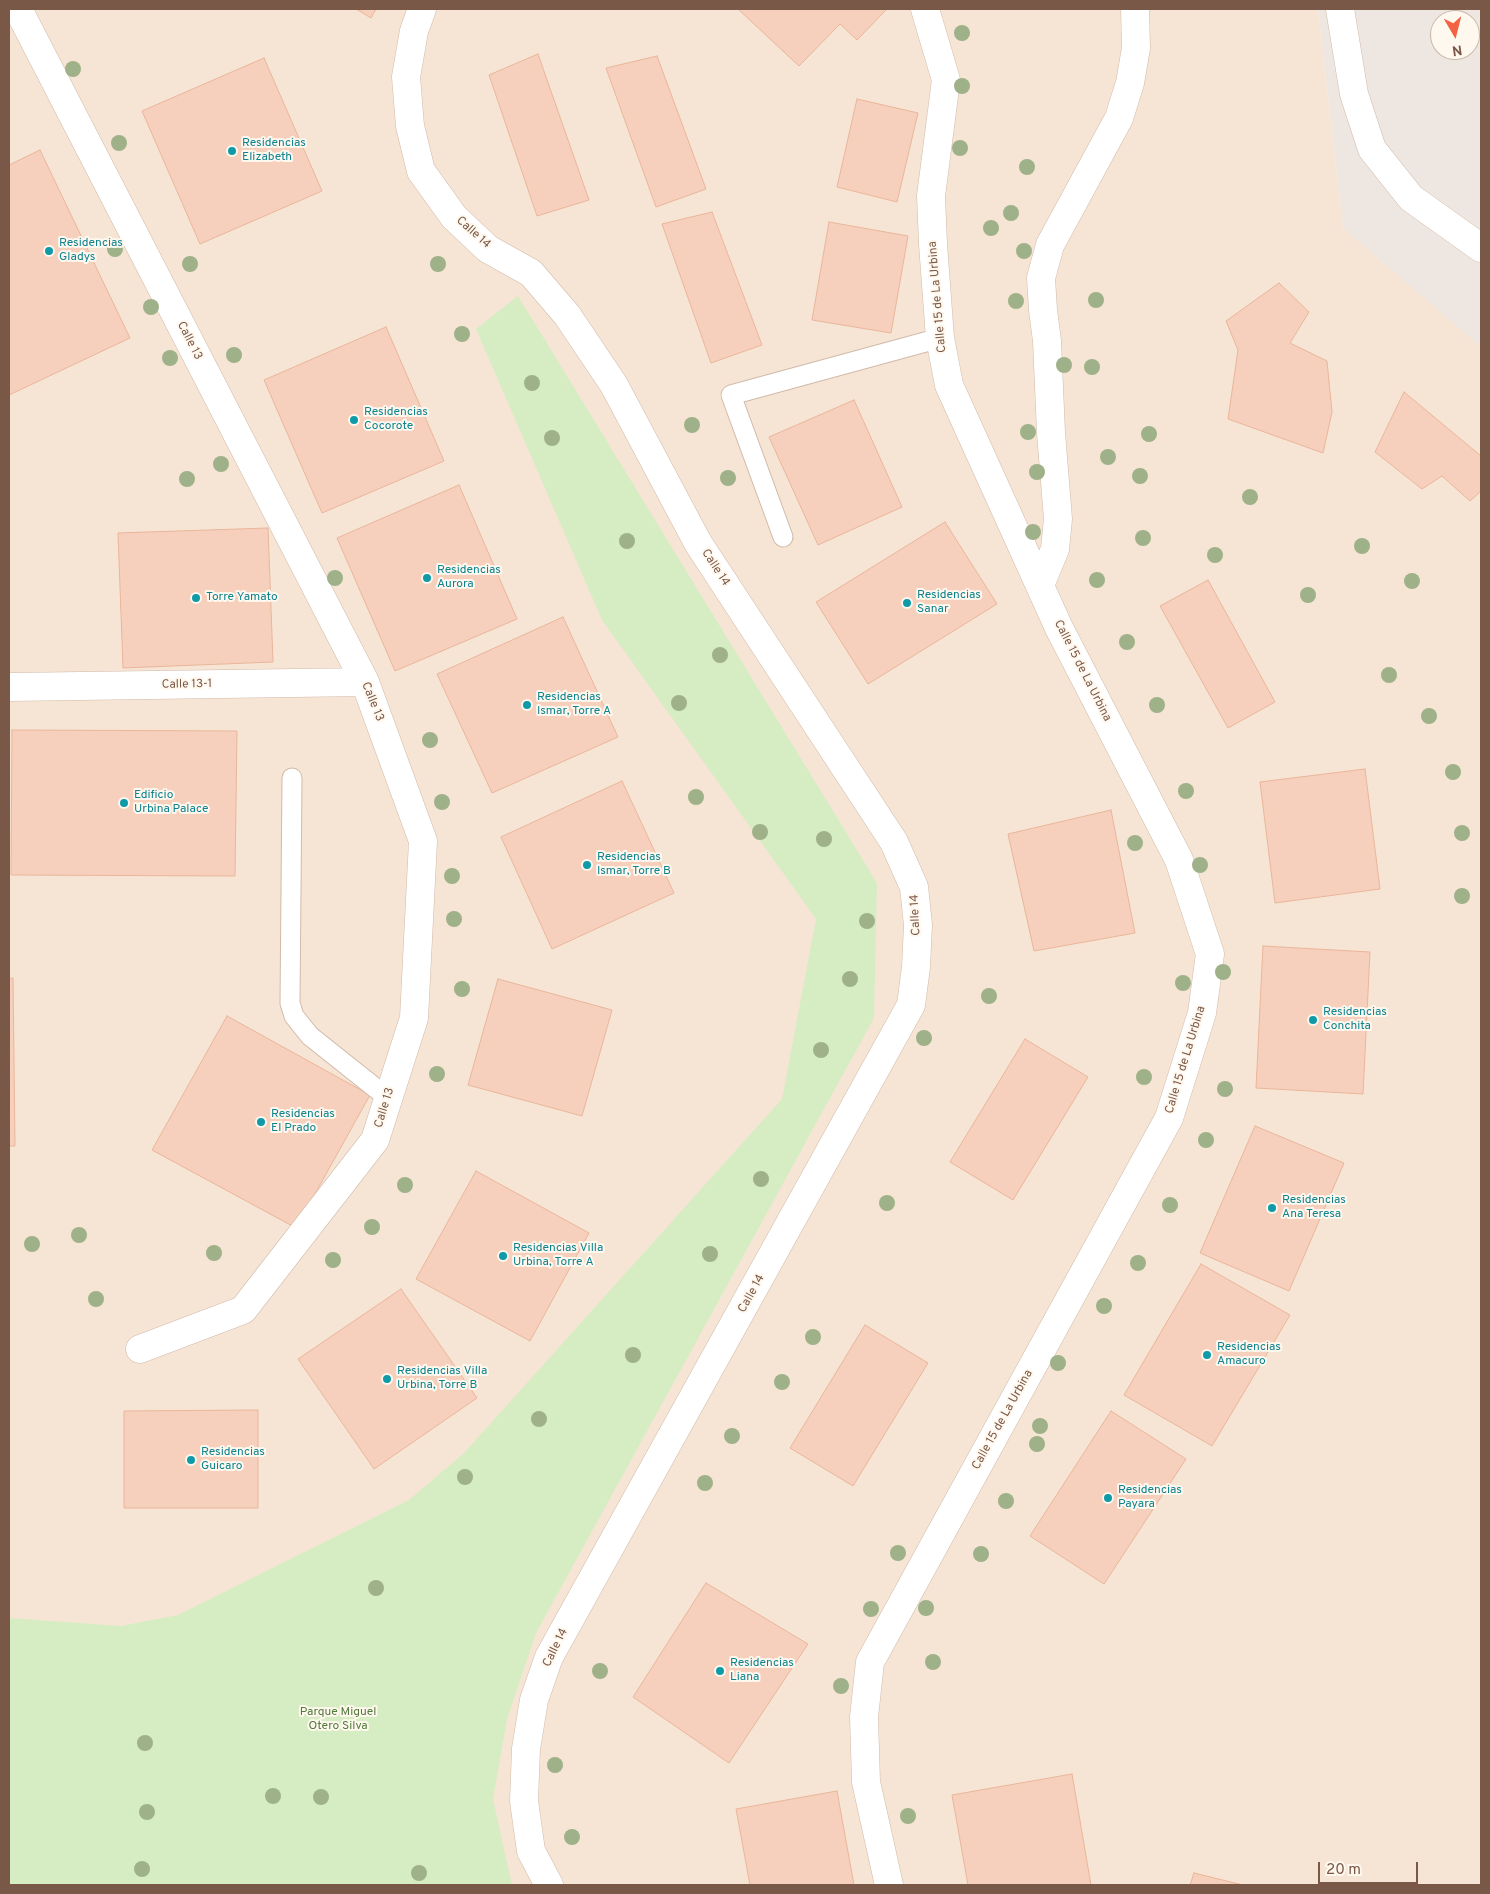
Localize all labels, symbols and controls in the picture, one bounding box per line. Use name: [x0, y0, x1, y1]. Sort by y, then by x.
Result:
north arrow: [1430, 10, 1480, 60]
text: N: [1451, 40, 1463, 58]
place label: Residencias Elizabeth: [242, 137, 306, 165]
marker: Residencias Elizabeth: [226, 145, 238, 157]
street label: Calle 14: [453, 214, 493, 252]
place label: Residencias Gladys: [59, 237, 123, 265]
street label: Calle 15 de La Urbina: [926, 241, 950, 353]
marker: Residencias Gladys: [43, 245, 55, 257]
street label: Calle 13: [173, 319, 205, 363]
place label: Residencias Cocorote: [364, 406, 428, 434]
marker: Residencias Cocorote: [348, 414, 360, 426]
street label: Calle 14: [698, 547, 732, 589]
place label: Residencias Aurora: [437, 564, 501, 592]
marker: Residencias Aurora: [421, 572, 433, 584]
place label: Residencias Sanar: [917, 589, 981, 617]
place label: Torre Yamato: [206, 591, 278, 605]
marker: Torre Yamato: [190, 592, 202, 604]
marker: Residencias Sanar: [901, 597, 913, 609]
street label: Calle 15 de La Urbina: [1050, 618, 1114, 724]
street label: Calle 13-1: [162, 677, 212, 693]
street label: Calle 13: [358, 680, 386, 724]
place label: Residencias Ismar, Torre A: [537, 691, 611, 719]
marker: Residencias Ismar, Torre A: [521, 699, 533, 711]
place label: Edificio Urbina Palace: [134, 789, 208, 817]
marker: Edificio Urbina Palace: [118, 797, 130, 809]
place label: Residencias Ismar, Torre B: [597, 851, 671, 879]
marker: Residencias Ismar, Torre B: [581, 859, 593, 871]
street label: Calle 14: [908, 894, 924, 936]
street label: Calle 15 de La Urbina: [1163, 1004, 1209, 1116]
place label: Residencias Conchita: [1323, 1006, 1387, 1034]
marker: Residencias Conchita: [1307, 1014, 1319, 1026]
street label: Calle 13: [372, 1086, 398, 1130]
place label: Residencias El Prado: [271, 1108, 335, 1136]
marker: Residencias El Prado: [255, 1116, 267, 1128]
place label: Residencias Ana Teresa: [1282, 1194, 1346, 1222]
marker: Residencias Ana Teresa: [1266, 1202, 1278, 1214]
place label: Residencias Villa Urbina, Torre A: [513, 1242, 603, 1270]
marker: Residencias Villa Urbina, Torre A: [497, 1250, 509, 1262]
street label: Calle 14: [736, 1272, 768, 1316]
place label: Residencias Amacuro: [1217, 1341, 1281, 1369]
marker: Residencias Amacuro: [1201, 1349, 1213, 1361]
place label: Residencias Villa Urbina, Torre B: [397, 1365, 487, 1393]
street label: Calle 15 de La Urbina: [970, 1368, 1036, 1472]
marker: Residencias Villa Urbina, Torre B: [381, 1373, 393, 1385]
place label: Residencias Guicaro: [201, 1446, 265, 1474]
marker: Residencias Guicaro: [185, 1454, 197, 1466]
place label: Residencias Payara: [1118, 1484, 1182, 1512]
marker: Residencias Payara: [1102, 1492, 1114, 1504]
street label: Calle 14: [540, 1626, 572, 1670]
place label: Residencias Liana: [730, 1657, 794, 1685]
marker: Residencias Liana: [714, 1665, 726, 1677]
park label: Parque Miguel Otero Silva: [300, 1706, 376, 1734]
scale bar: [1320, 1852, 1420, 1884]
text: 20 m: [1326, 1861, 1361, 1880]

